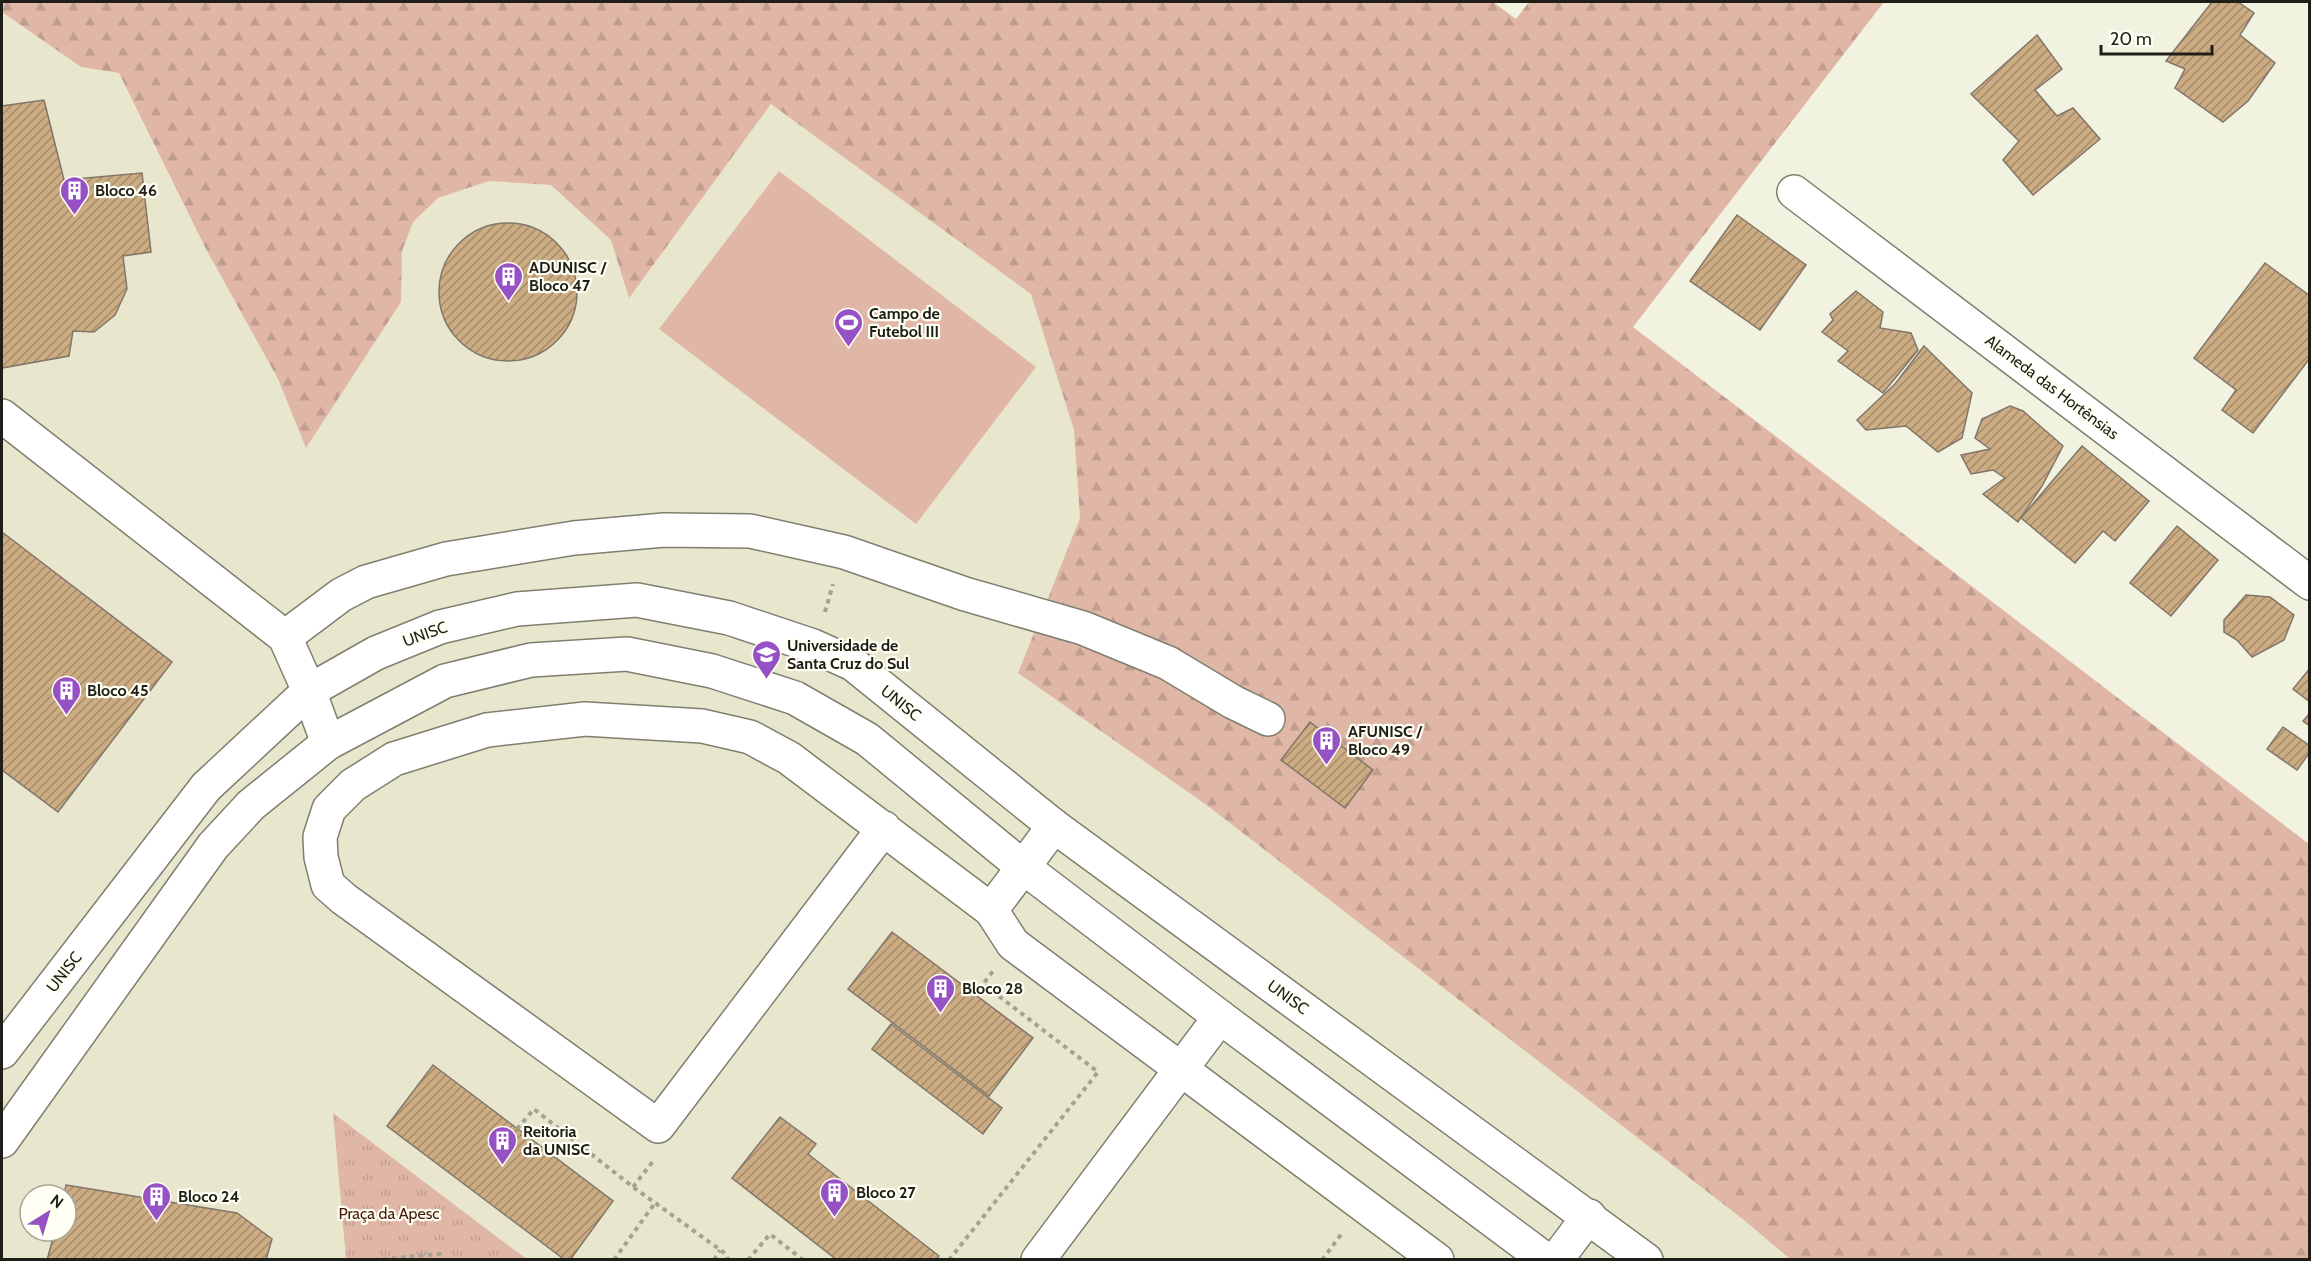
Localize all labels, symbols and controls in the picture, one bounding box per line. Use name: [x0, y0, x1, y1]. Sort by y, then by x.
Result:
scale bar: [2101, 18, 2212, 56]
text: 20 m: [2110, 28, 2152, 50]
building icon: Bloco 46: [58, 174, 90, 216]
place label: Bloco 46: [95, 181, 157, 200]
place label: ADUNISC / Bloco 47: [529, 258, 607, 295]
building icon: ADUNISC / Bloco 47: [492, 260, 524, 302]
place label: Campo de Futebol III: [869, 304, 940, 341]
sports icon: Campo de Futebol III: [832, 306, 864, 348]
street label: Alameda das Hortênsias: [1982, 331, 2123, 444]
street label: UNISC: [400, 617, 450, 651]
place label: Universidade de Santa Cruz do Sul: [787, 636, 909, 673]
school or university icon: Universidade de Santa Cruz do Sul: [750, 638, 782, 680]
building icon: Bloco 45: [50, 674, 82, 716]
place label: Bloco 45: [87, 681, 149, 700]
street label: UNISC: [877, 681, 925, 725]
place label: AFUNISC / Bloco 49: [1348, 722, 1423, 759]
building icon: AFUNISC / Bloco 49: [1311, 724, 1343, 766]
street label: UNISC: [42, 948, 86, 996]
building icon: Bloco 28: [925, 972, 957, 1014]
street label: UNISC: [1264, 976, 1312, 1018]
place label: Bloco 28: [962, 979, 1023, 998]
place label: Reitoria da UNISC: [523, 1122, 590, 1159]
building icon: Reitoria da UNISC: [486, 1124, 518, 1166]
building icon: Bloco 27: [819, 1176, 851, 1218]
building icon: Bloco 24: [141, 1180, 173, 1222]
north arrow: [18, 1183, 78, 1243]
place label: Bloco 27: [856, 1183, 917, 1202]
place label: Bloco 24: [178, 1187, 240, 1206]
text: N: [46, 1190, 67, 1212]
park label: Praça da Apesc: [338, 1204, 440, 1223]

